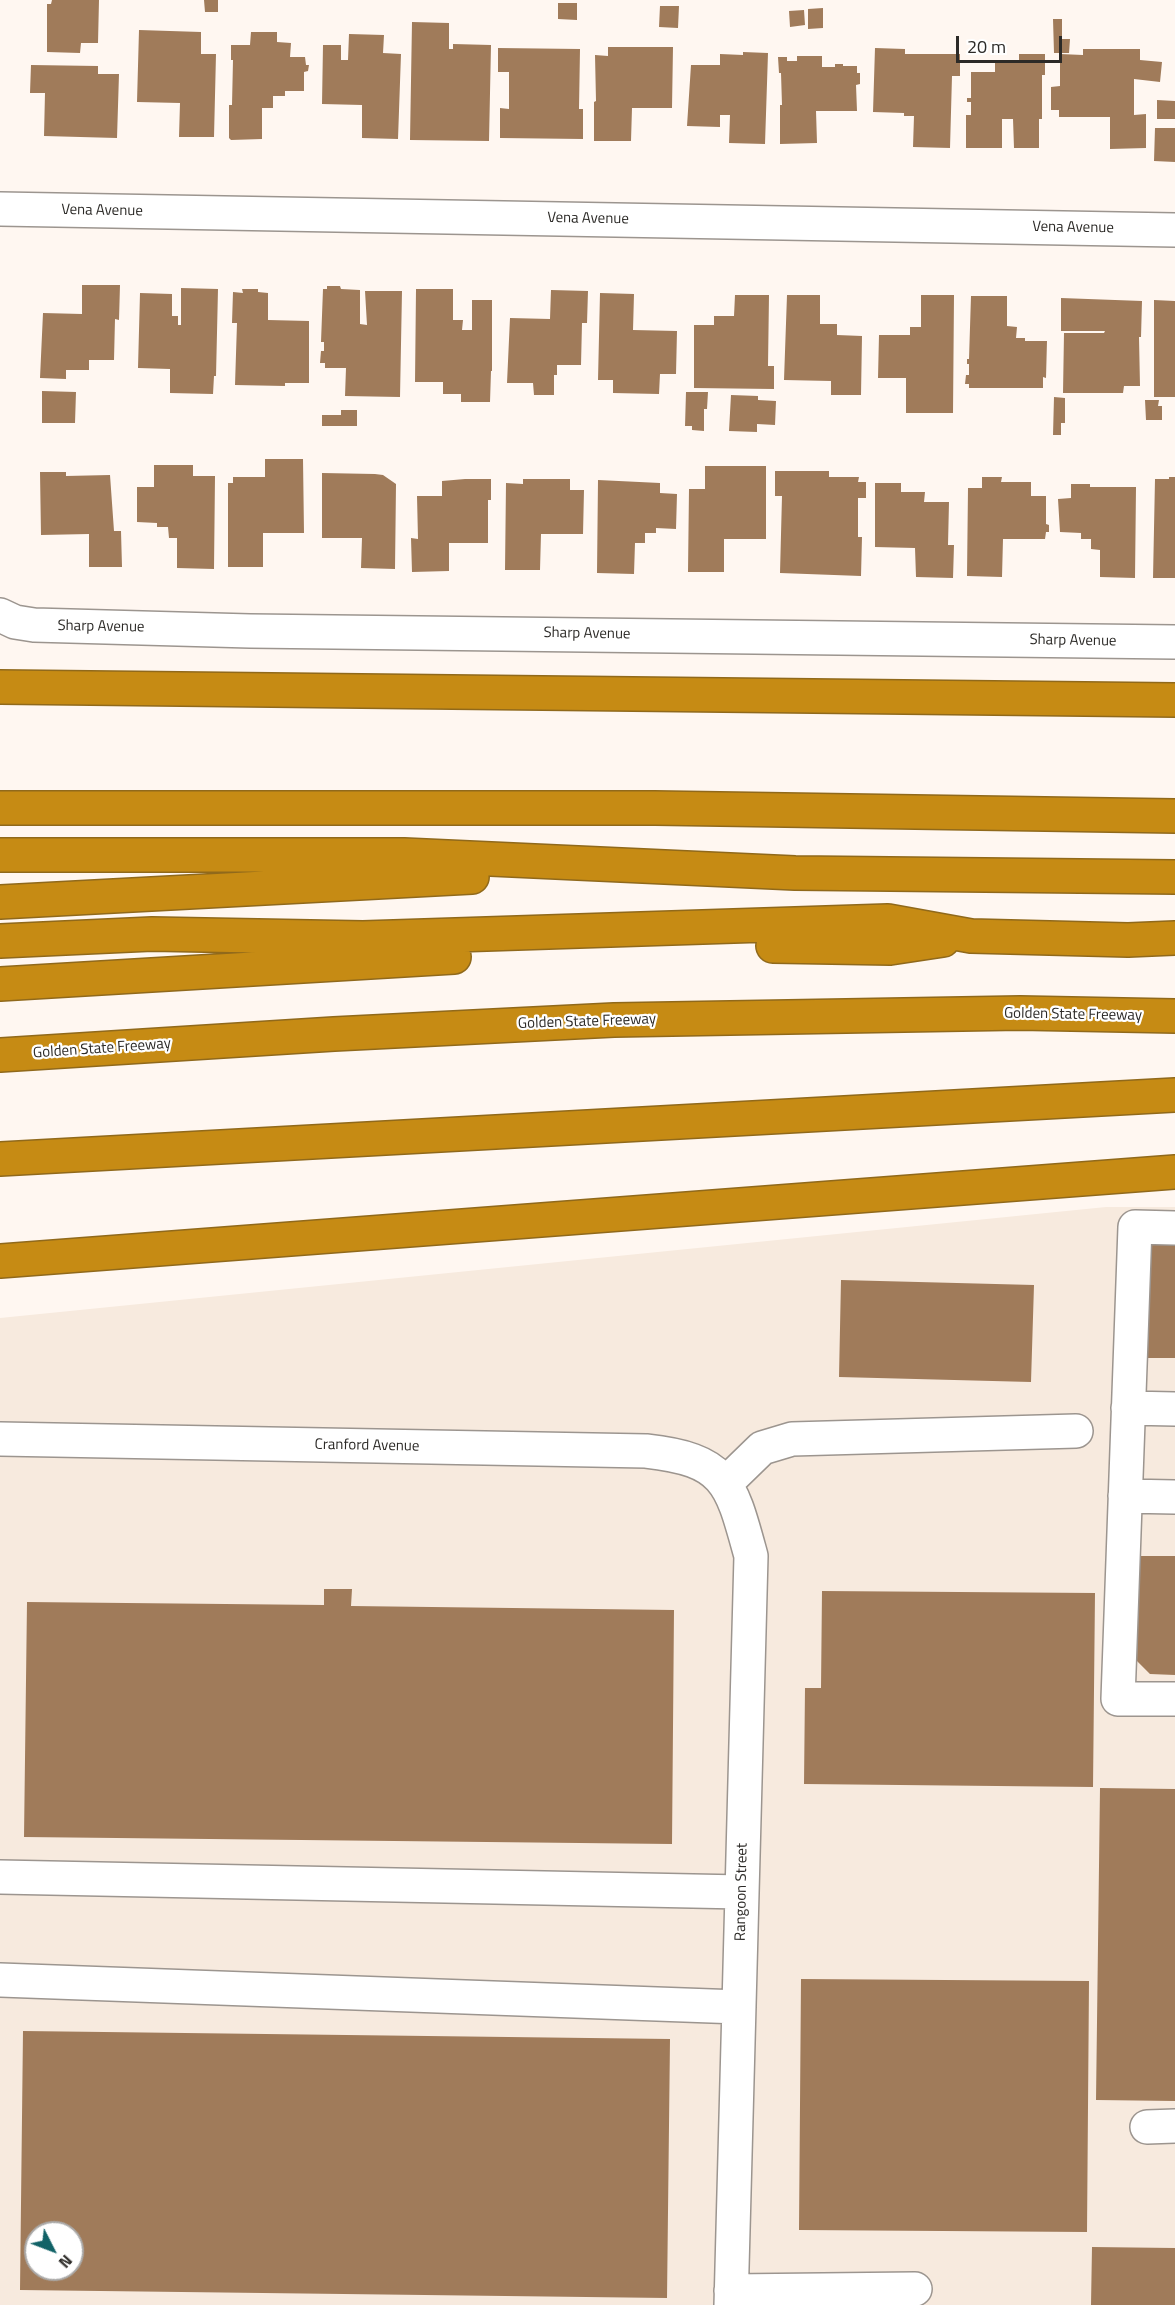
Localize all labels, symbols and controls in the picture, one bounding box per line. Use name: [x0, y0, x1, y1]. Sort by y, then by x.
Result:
scale bar: [959, 24, 1066, 62]
text: 20 m: [967, 33, 1006, 60]
street label: Vena Avenue: [61, 201, 143, 221]
street label: Vena Avenue: [547, 209, 629, 229]
street label: Vena Avenue: [1032, 218, 1114, 238]
street label: Sharp Avenue: [57, 617, 145, 637]
street label: Sharp Avenue: [543, 624, 631, 644]
street label: Sharp Avenue: [1029, 631, 1117, 651]
street label: Golden State Freeway: [1004, 1005, 1142, 1025]
street label: Golden State Freeway: [518, 1011, 656, 1033]
street label: Golden State Freeway: [32, 1035, 172, 1063]
street label: Cranford Avenue: [314, 1436, 420, 1456]
street label: Rangoon Street: [732, 1843, 752, 1941]
north arrow: [24, 2221, 84, 2281]
text: N: [53, 2250, 79, 2274]

